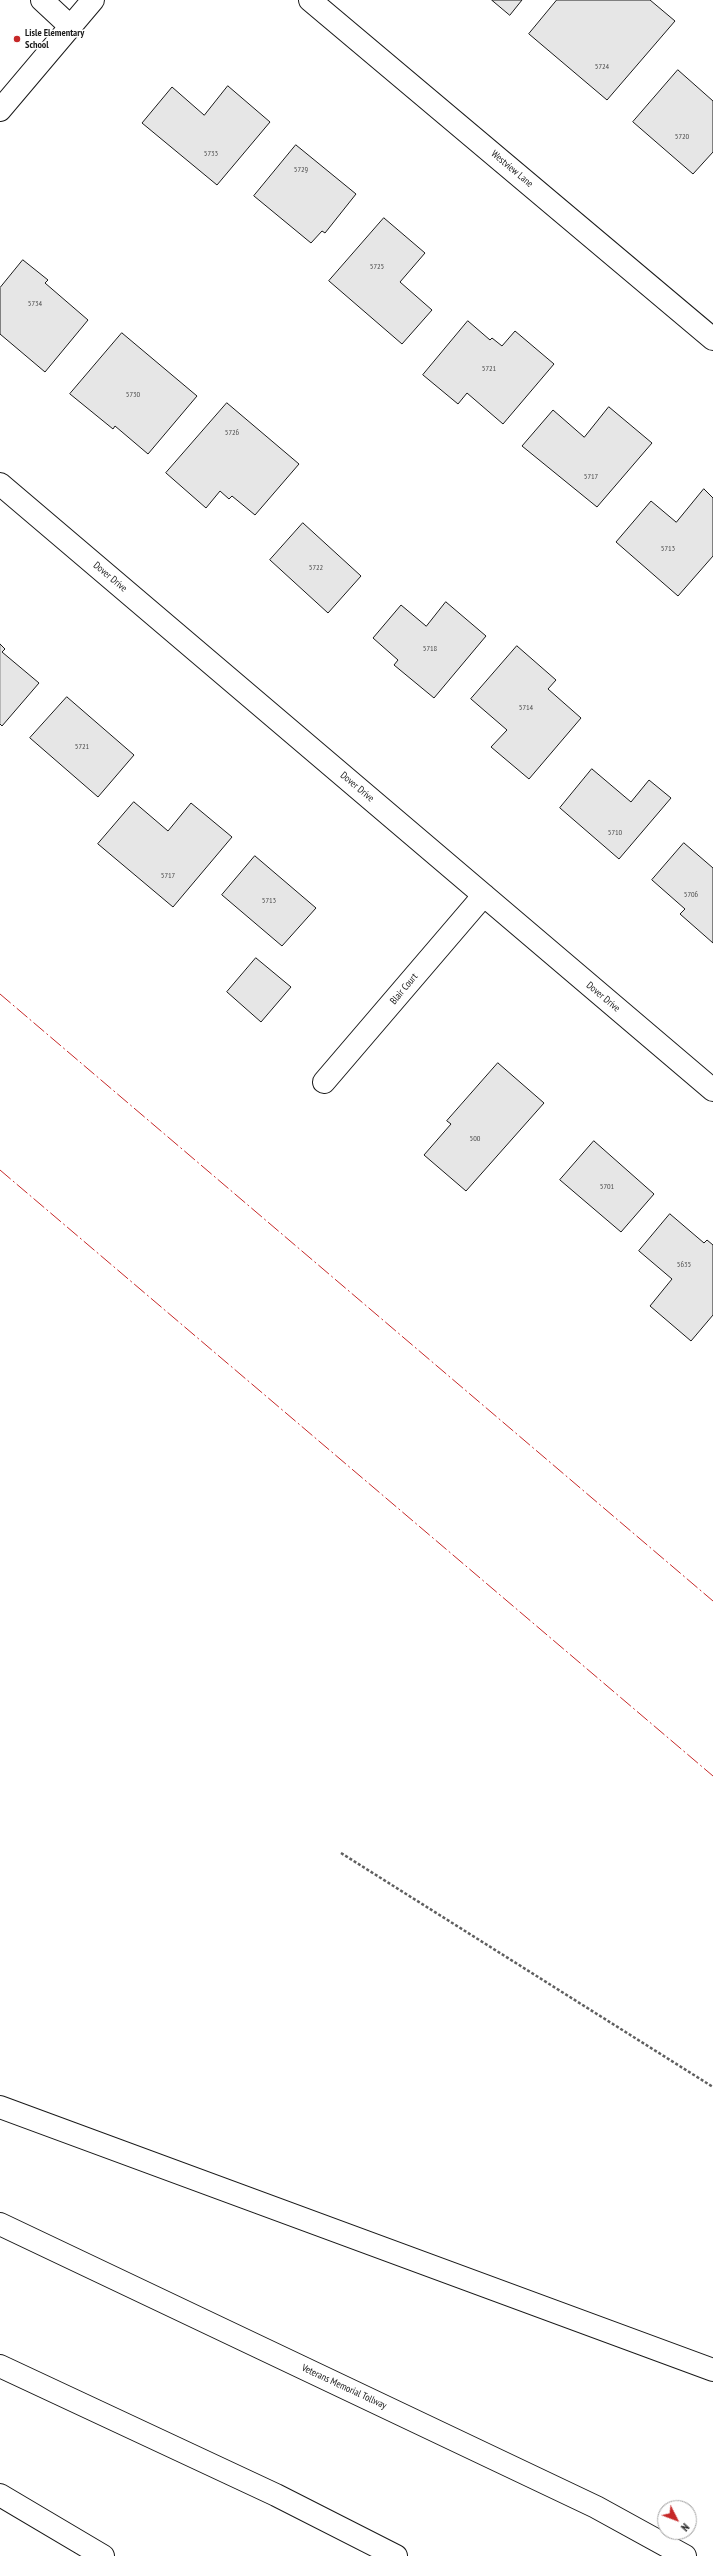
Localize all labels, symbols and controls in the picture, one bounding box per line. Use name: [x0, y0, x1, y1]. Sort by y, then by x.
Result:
place label: Lisle Elementary School: [25, 27, 84, 50]
marker: Lisle Elementary School: [12, 34, 22, 44]
house number: 5724: [595, 62, 609, 72]
house number: 5720: [675, 132, 689, 142]
street label: Westview Lane: [489, 148, 535, 190]
house number: 5733: [204, 149, 218, 159]
house number: 5729: [294, 165, 308, 175]
house number: 5725: [370, 262, 384, 272]
house number: 5734: [28, 299, 42, 309]
house number: 5721: [482, 364, 496, 374]
house number: 5730: [126, 390, 140, 400]
house number: 5726: [225, 428, 239, 438]
house number: 5717: [584, 472, 598, 482]
house number: 5713: [661, 544, 675, 554]
street label: Dover Drive: [91, 559, 129, 595]
house number: 5722: [309, 563, 323, 573]
house number: 5718: [423, 644, 437, 654]
house number: 5714: [519, 703, 533, 713]
house number: 5721: [75, 742, 89, 752]
street label: Dover Drive: [338, 769, 376, 805]
house number: 5710: [608, 828, 622, 838]
house number: 5717: [161, 871, 175, 881]
house number: 5706: [684, 890, 698, 900]
house number: 5713: [262, 896, 276, 906]
street label: Blair Court: [388, 971, 420, 1007]
street label: Dover Drive: [584, 979, 622, 1015]
house number: 500: [470, 1134, 480, 1144]
house number: 5701: [600, 1182, 614, 1192]
house number: 5635: [677, 1260, 691, 1270]
street label: Veterans Memorial Tollway: [300, 2362, 388, 2412]
north arrow: [657, 2500, 697, 2540]
text: N: [678, 2520, 692, 2534]

